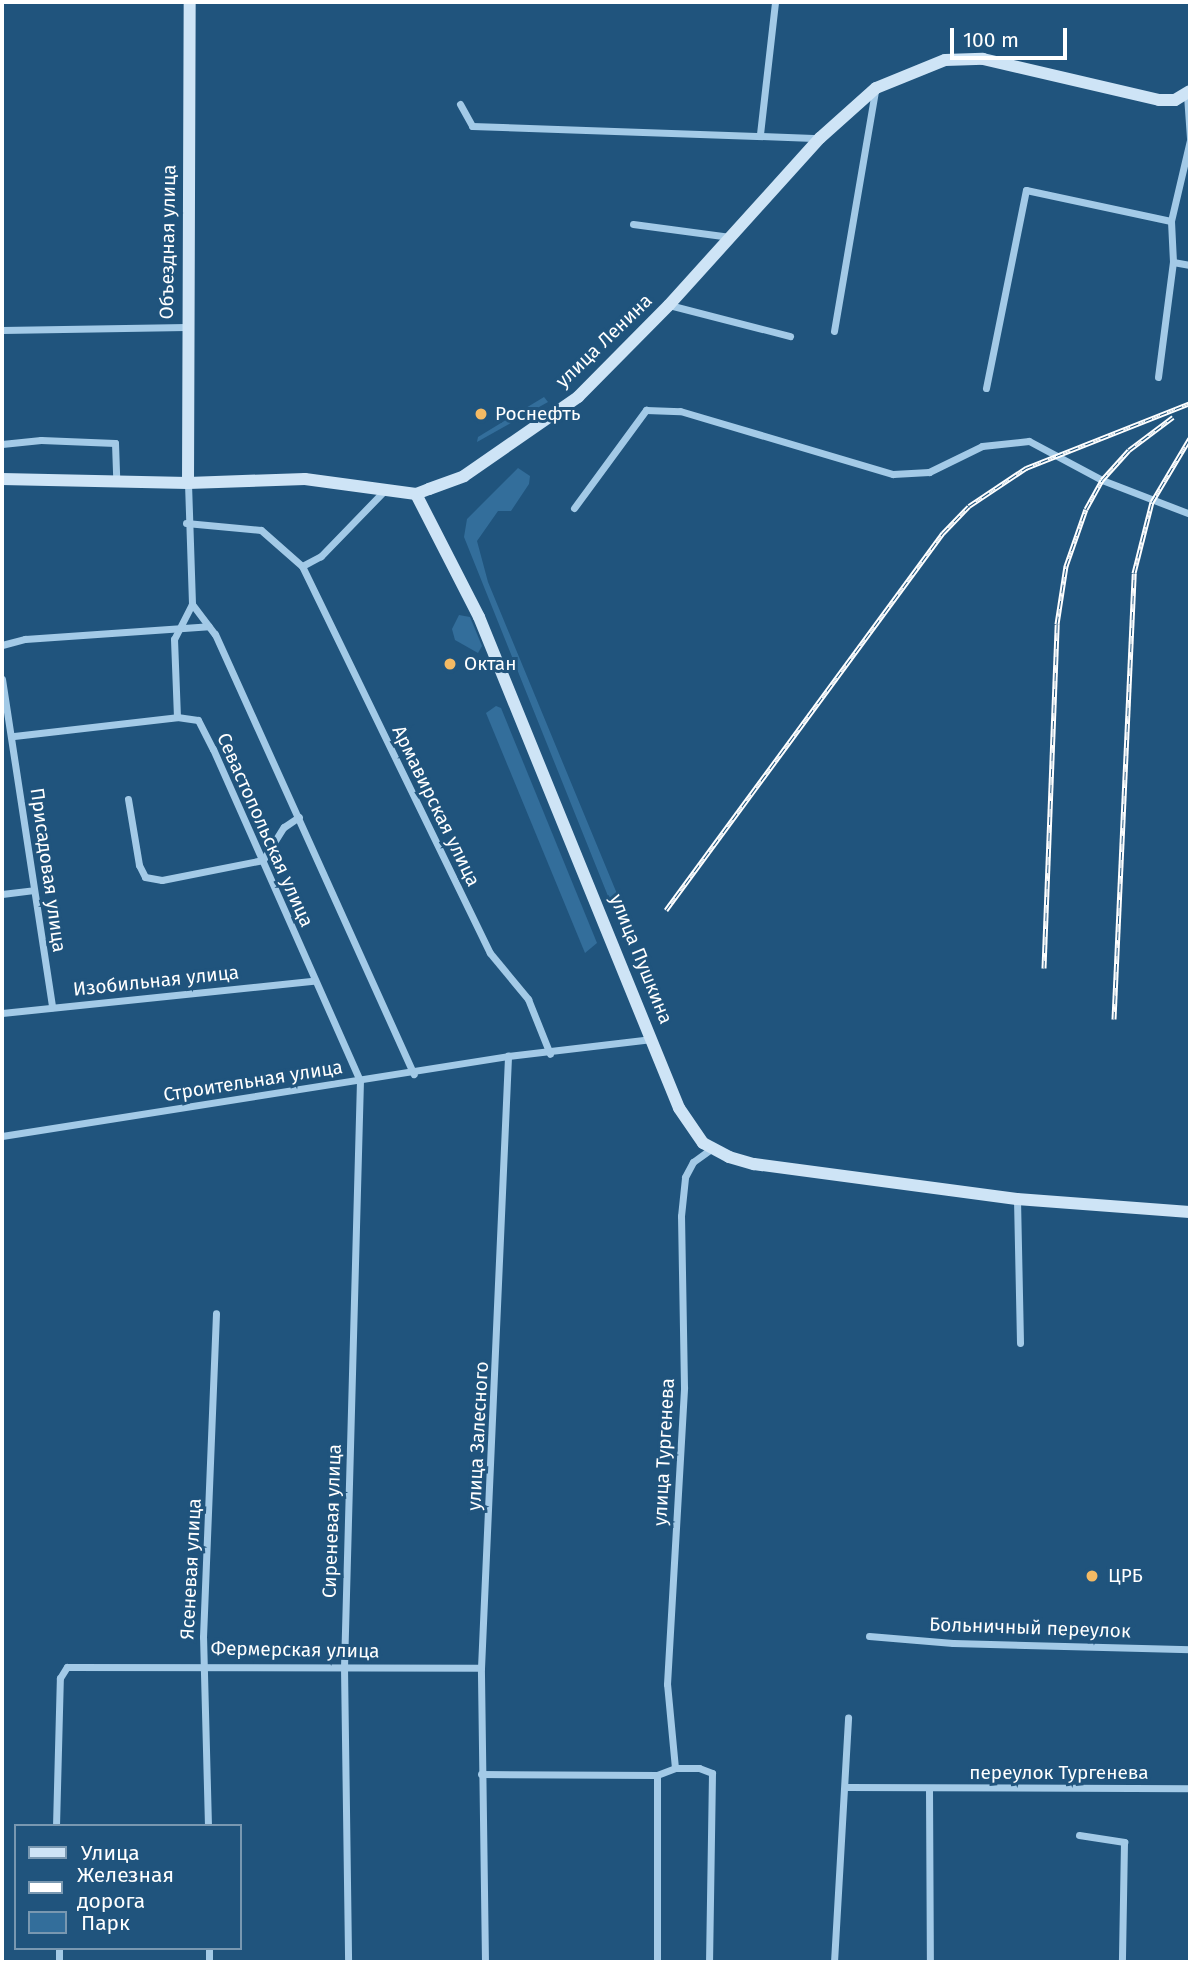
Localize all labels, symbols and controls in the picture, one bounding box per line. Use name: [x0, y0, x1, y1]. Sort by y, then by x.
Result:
scale bar: [954, 14, 1071, 58]
text: 100 m: [963, 27, 1019, 53]
street label: Объездная улица: [155, 164, 181, 320]
street label: улица Ленина: [551, 289, 657, 393]
place label: Роснефть: [495, 403, 581, 425]
marker: Роснефть: [473, 406, 489, 422]
place label: Октан: [464, 653, 516, 675]
marker: Октан: [442, 656, 458, 672]
street label: Армавирская улица: [387, 722, 485, 890]
street label: Севастопольская улица: [212, 729, 318, 931]
street label: Присадовая улица: [25, 786, 71, 954]
street label: улица Пушкина: [605, 891, 677, 1027]
street label: Изобильная улица: [72, 961, 240, 1001]
street label: Строительная улица: [162, 1056, 344, 1106]
street label: улица Залесного: [463, 1361, 493, 1511]
street label: улица Тургенева: [649, 1377, 679, 1527]
street label: Сиреневая улица: [318, 1443, 346, 1599]
street label: Ясеневая улица: [176, 1498, 206, 1640]
place label: ЦРБ: [1108, 1565, 1143, 1587]
marker: ЦРБ: [1082, 1566, 1102, 1586]
street label: Больничный переулок: [929, 1613, 1131, 1643]
street label: Фермерская улица: [210, 1637, 380, 1663]
street label: переулок Тургенева: [969, 1762, 1149, 1784]
legend: [14, 1824, 242, 1950]
text: Улица: [81, 1840, 140, 1866]
text: Железная дорога: [77, 1862, 174, 1914]
text: Парк: [81, 1910, 130, 1936]

